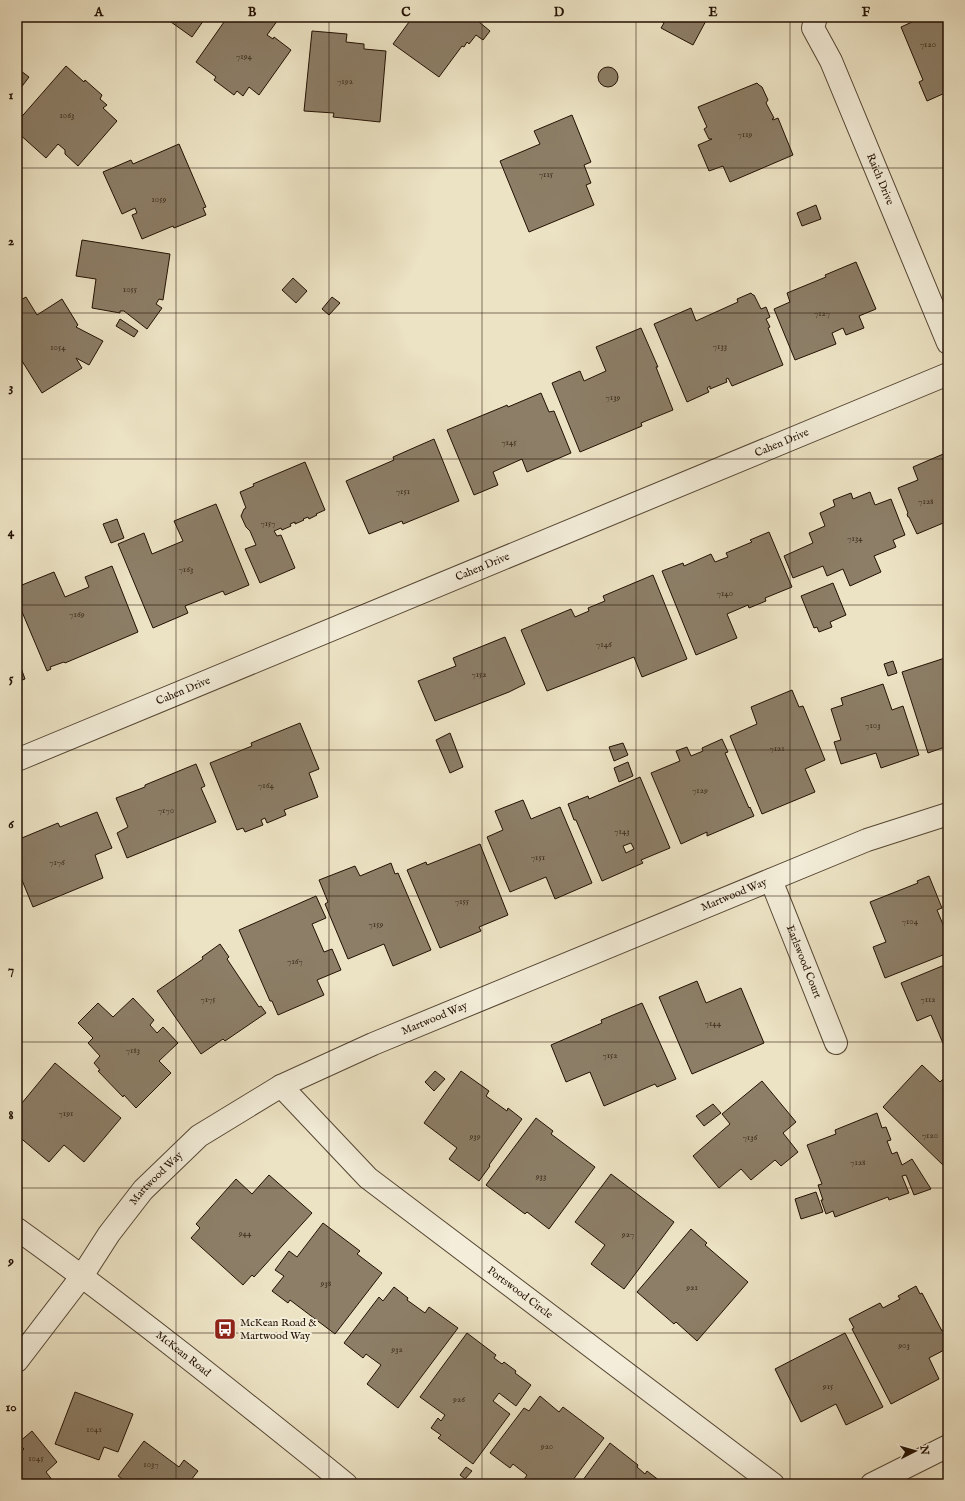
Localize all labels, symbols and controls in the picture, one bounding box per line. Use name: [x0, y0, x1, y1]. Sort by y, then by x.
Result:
text: A: [94, 4, 105, 21]
text: B: [248, 4, 257, 21]
text: C: [401, 4, 411, 21]
text: D: [554, 4, 565, 21]
text: E: [708, 4, 718, 21]
text: F: [862, 4, 871, 21]
house number: 7120: [920, 39, 936, 50]
house number: 7194: [236, 51, 253, 62]
house number: 7192: [337, 76, 353, 87]
text: 1: [9, 87, 14, 104]
house number: 1063: [60, 110, 74, 121]
house number: 7119: [738, 129, 752, 140]
street label: Raich Drive: [863, 151, 897, 207]
house number: 7115: [539, 169, 554, 180]
house number: 1059: [152, 194, 167, 205]
text: 2: [8, 233, 14, 250]
house number: 1055: [123, 284, 138, 295]
house number: 7127: [814, 308, 830, 319]
house number: 7133: [713, 341, 727, 352]
house number: 1054: [50, 342, 66, 353]
text: 3: [9, 379, 14, 396]
house number: 7139: [606, 392, 620, 403]
street label: Cahen Drive: [753, 425, 811, 460]
house number: 7145: [501, 437, 517, 448]
house number: 7151: [396, 486, 410, 497]
house number: 7128: [918, 496, 934, 507]
house number: 7157: [260, 518, 276, 529]
text: 4: [8, 524, 15, 541]
house number: 7134: [847, 533, 863, 544]
street label: Cahen Drive: [453, 549, 512, 584]
house number: 7163: [179, 564, 193, 575]
house number: 7140: [717, 588, 733, 599]
house number: 7169: [69, 609, 85, 620]
house number: 7146: [596, 639, 612, 650]
house number: 7152: [471, 669, 487, 680]
text: 5: [9, 670, 14, 687]
street label: Cahen Drive: [154, 674, 213, 709]
house number: 7103: [865, 720, 881, 731]
house number: 7121: [769, 743, 785, 754]
house number: 7164: [258, 780, 274, 791]
house number: 7129: [692, 785, 708, 796]
house number: 7170: [158, 805, 174, 816]
text: 6: [8, 816, 14, 833]
house number: 7143: [614, 826, 630, 837]
house number: 7151: [531, 852, 545, 863]
house number: 7176: [49, 857, 65, 868]
street label: Martwood Way: [699, 875, 770, 915]
house number: 7155: [455, 896, 470, 907]
house number: 7104: [902, 916, 919, 927]
house number: 7159: [369, 919, 383, 930]
street label: Earlswood Court: [783, 923, 825, 1001]
house number: 7167: [287, 956, 303, 967]
text: 7: [8, 962, 14, 979]
house number: 7175: [200, 994, 216, 1005]
house number: 7112: [920, 994, 936, 1005]
street label: Martwood Way: [399, 999, 470, 1038]
house number: 7144: [705, 1018, 722, 1029]
house number: 7183: [126, 1045, 140, 1056]
house number: 7152: [602, 1050, 618, 1061]
text: 8: [8, 1107, 14, 1124]
house number: 7191: [59, 1108, 73, 1119]
house number: 7120: [922, 1130, 938, 1141]
house number: 939: [468, 1131, 481, 1142]
house number: 7136: [743, 1132, 758, 1143]
street label: Martwood Way: [127, 1148, 186, 1208]
house number: 7128: [850, 1157, 866, 1168]
house number: 933: [535, 1171, 546, 1182]
house number: 944: [238, 1228, 252, 1239]
house number: 927: [621, 1229, 634, 1240]
text: 9: [7, 1253, 14, 1270]
street label: Portswood Circle: [484, 1263, 555, 1322]
house number: 938: [320, 1278, 332, 1289]
house number: 921: [685, 1282, 698, 1293]
bus stop icon: McKean Road & Martwood Way: [212, 1316, 238, 1342]
place label: McKean Road & Martwood Way: [240, 1316, 316, 1343]
street label: McKean Road: [153, 1328, 213, 1380]
house number: 903: [897, 1340, 910, 1351]
house number: 932: [390, 1344, 403, 1355]
house number: 915: [822, 1381, 834, 1392]
house number: 926: [452, 1394, 465, 1405]
text: 10: [5, 1399, 17, 1416]
house number: 1041: [86, 1424, 102, 1435]
north arrow: [895, 1431, 935, 1471]
house number: 920: [540, 1441, 553, 1452]
text: N: [916, 1444, 931, 1456]
house number: 1045: [28, 1453, 44, 1464]
house number: 1037: [143, 1459, 159, 1470]

